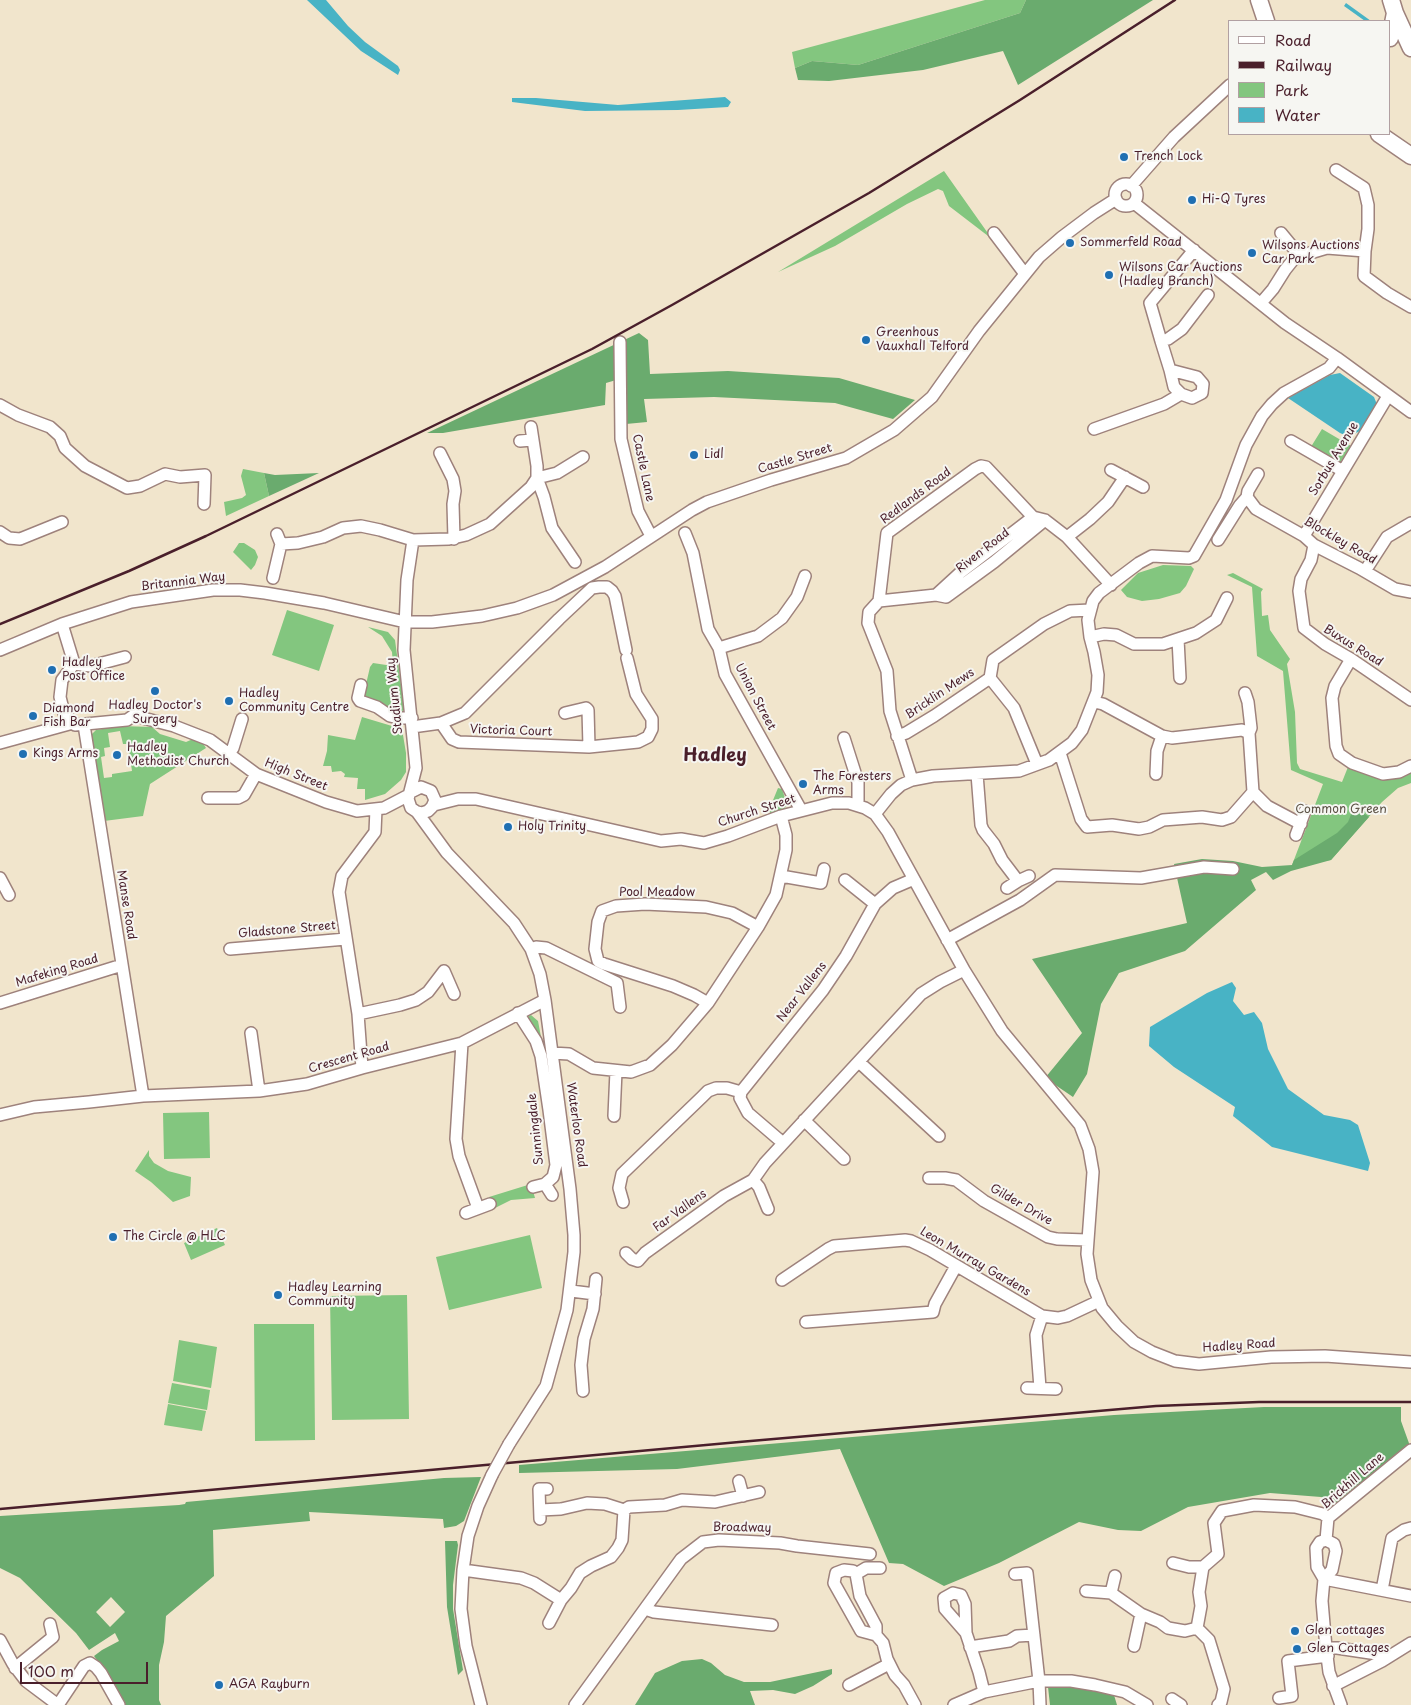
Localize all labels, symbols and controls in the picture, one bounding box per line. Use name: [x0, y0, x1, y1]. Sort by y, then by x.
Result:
legend: [1228, 20, 1391, 135]
text: Road: [1275, 28, 1311, 51]
text: Railway: [1275, 53, 1332, 76]
text: Park: [1275, 78, 1309, 101]
text: Water: [1275, 103, 1320, 126]
place label: Trench Lock: [1134, 150, 1203, 164]
marker: Trench Lock: [1118, 151, 1130, 163]
place label: Hi-Q Tyres: [1202, 193, 1265, 207]
marker: Hi-Q Tyres: [1186, 194, 1198, 206]
place label: Sommerfeld Road: [1080, 236, 1182, 250]
marker: Sommerfeld Road: [1064, 237, 1076, 249]
place label: Wilsons Auctions Car Park: [1262, 239, 1359, 267]
marker: Wilsons Auctions Car Park: [1246, 247, 1258, 259]
place label: Wilsons Car Auctions (Hadley Branch): [1119, 261, 1242, 289]
marker: Wilsons Car Auctions (Hadley Branch): [1103, 269, 1115, 281]
place label: Greenhous Vauxhall Telford: [876, 326, 969, 354]
marker: Greenhous Vauxhall Telford: [860, 334, 872, 346]
street label: Sorbus Avenue: [1306, 419, 1362, 499]
street label: Castle Lane: [629, 433, 657, 503]
street label: Castle Street: [756, 441, 834, 477]
place label: Lidl: [704, 448, 724, 462]
marker: Lidl: [688, 449, 700, 461]
street label: Redlands Road: [878, 465, 954, 527]
street label: Blockley Road: [1301, 514, 1379, 568]
street label: Riven Road: [953, 526, 1013, 576]
street label: Britannia Way: [140, 570, 226, 594]
street label: Buxus Road: [1321, 622, 1385, 670]
place label: Hadley Post Office: [62, 656, 125, 684]
street label: Stadium Way: [384, 657, 406, 735]
street label: Union Street: [731, 661, 779, 733]
marker: Hadley Post Office: [46, 664, 58, 676]
street label: Bricklin Mews: [903, 666, 977, 722]
marker: Hadley Doctor's Surgery: [149, 685, 161, 697]
place label: Hadley Community Centre: [239, 687, 349, 715]
marker: Hadley Community Centre: [223, 695, 235, 707]
place label: Hadley Doctor's Surgery: [109, 699, 201, 727]
place label: Diamond Fish Bar: [43, 702, 94, 730]
marker: Diamond Fish Bar: [27, 710, 39, 722]
street label: Victoria Court: [470, 722, 552, 740]
place label: Hadley Methodist Church: [127, 741, 229, 769]
district label: Hadley: [683, 745, 747, 767]
place label: Kings Arms: [33, 747, 98, 761]
marker: Kings Arms: [17, 748, 29, 760]
marker: Hadley Methodist Church: [111, 749, 123, 761]
street label: High Street: [263, 756, 329, 794]
place label: The Foresters Arms: [813, 770, 891, 798]
marker: The Foresters Arms: [797, 778, 809, 790]
street label: Church Street: [716, 792, 798, 830]
park label: Common Green: [1295, 803, 1387, 817]
place label: Holy Trinity: [518, 820, 586, 834]
marker: Holy Trinity: [502, 821, 514, 833]
street label: Manse Road: [113, 869, 139, 941]
street label: Pool Meadow: [619, 886, 695, 900]
street label: Gladstone Street: [238, 919, 336, 941]
street label: Mafeking Road: [14, 952, 100, 990]
street label: Near Vallens: [774, 959, 830, 1025]
street label: Crescent Road: [307, 1040, 391, 1076]
street label: Waterloo Road: [563, 1081, 589, 1169]
street label: Sunningdale: [525, 1092, 547, 1166]
street label: Gilder Drive: [987, 1181, 1055, 1229]
street label: Far Vallens: [651, 1187, 709, 1235]
street label: Leon Murray Gardens: [917, 1224, 1033, 1300]
place label: The Circle @ HLC: [123, 1230, 226, 1244]
marker: The Circle @ HLC: [107, 1231, 119, 1243]
place label: Hadley Learning Community: [288, 1281, 382, 1309]
marker: Hadley Learning Community: [272, 1289, 284, 1301]
street label: Hadley Road: [1202, 1336, 1276, 1356]
street label: Brickhill Lane: [1319, 1450, 1387, 1512]
street label: Broadway: [713, 1520, 771, 1536]
place label: Glen cottages: [1305, 1624, 1385, 1638]
marker: Glen cottages: [1289, 1625, 1301, 1637]
place label: Glen Cottages: [1307, 1642, 1389, 1656]
marker: Glen Cottages: [1291, 1643, 1303, 1655]
scale bar: [22, 1652, 150, 1684]
text: 100 m: [28, 1659, 74, 1682]
place label: AGA Rayburn: [229, 1678, 310, 1692]
marker: AGA Rayburn: [213, 1679, 225, 1691]

